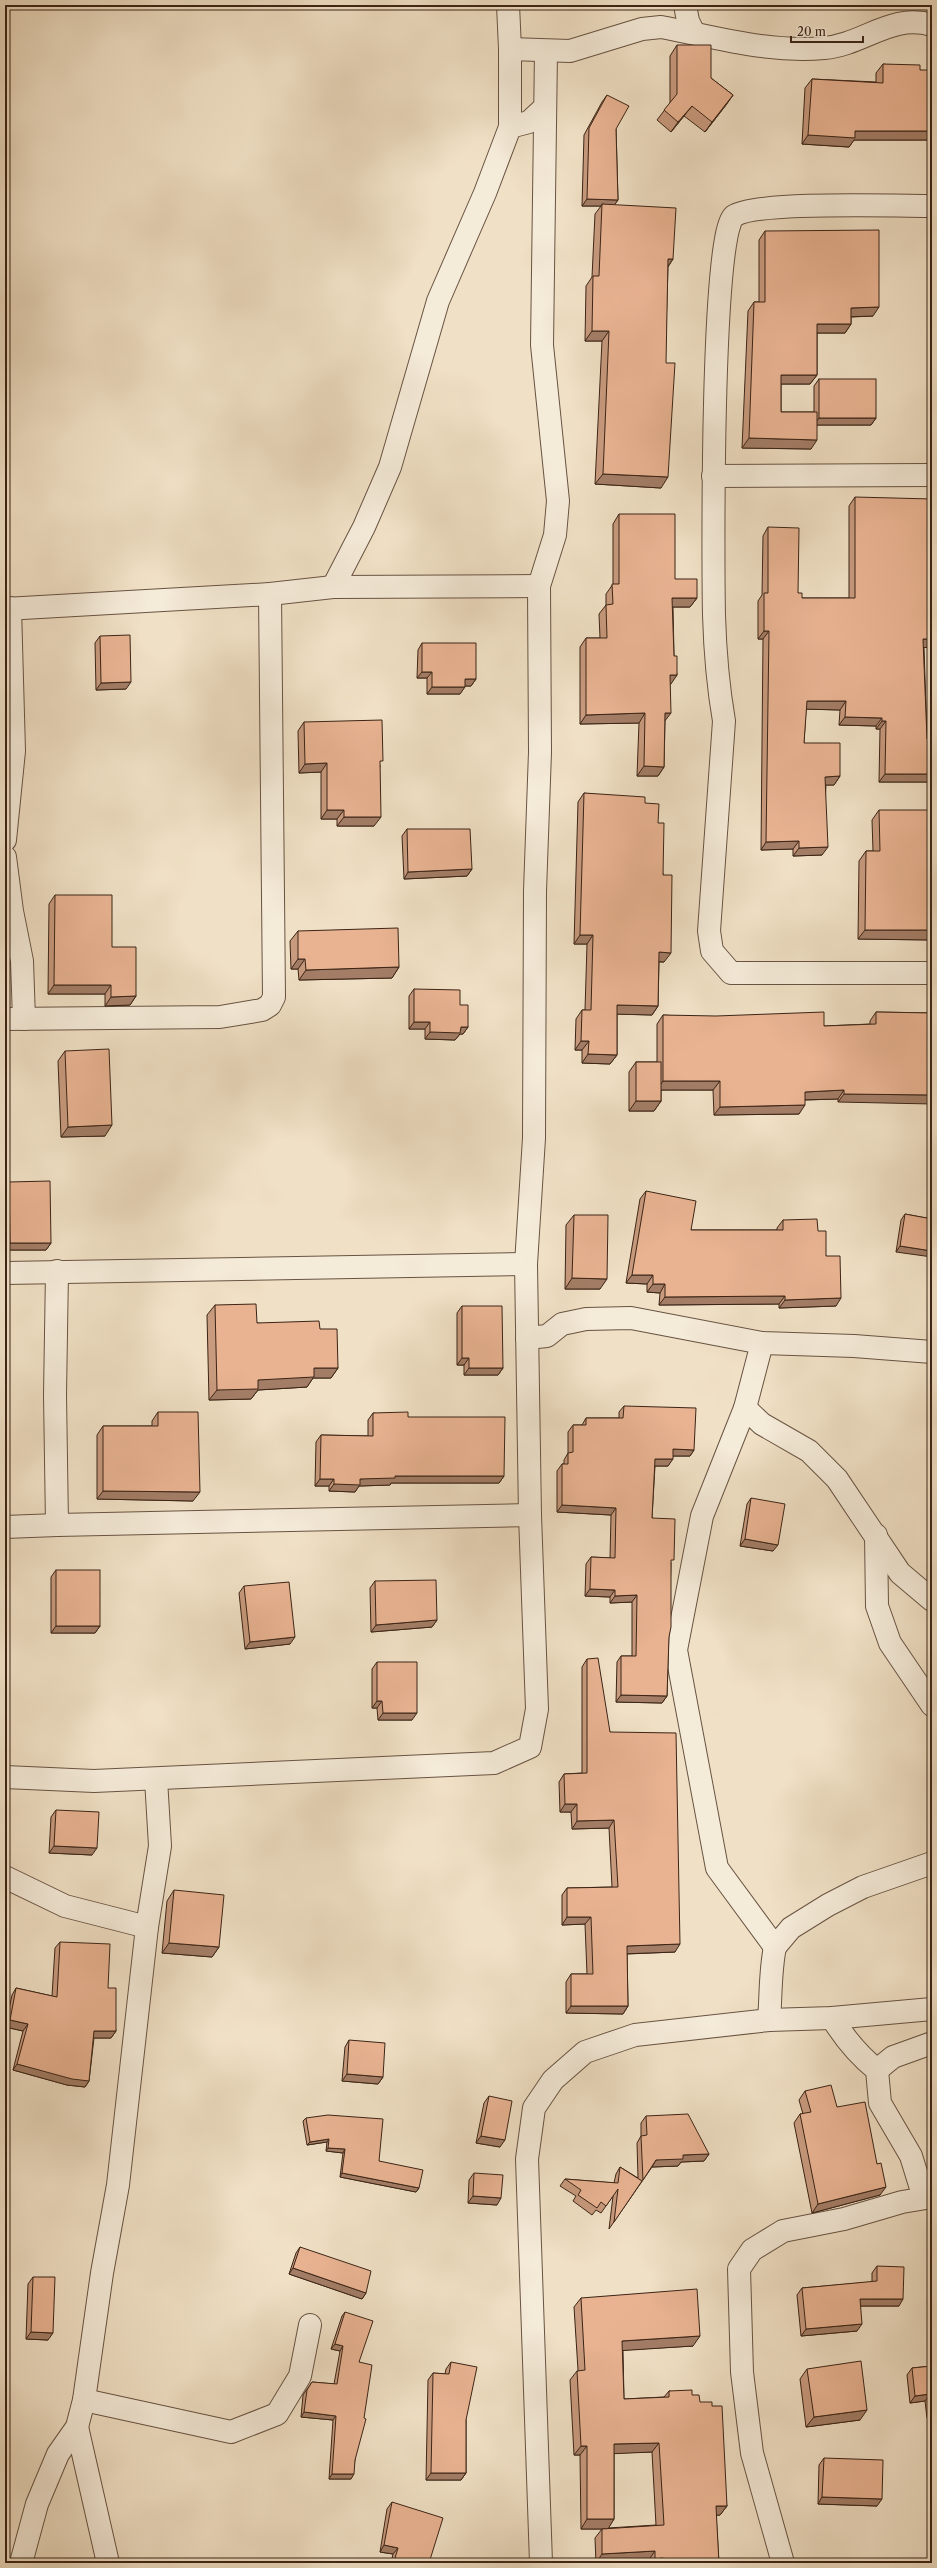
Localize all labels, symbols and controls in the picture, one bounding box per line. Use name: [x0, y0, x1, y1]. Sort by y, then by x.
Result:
scale bar: [791, 18, 863, 44]
text: 20 m: [797, 24, 826, 39]

